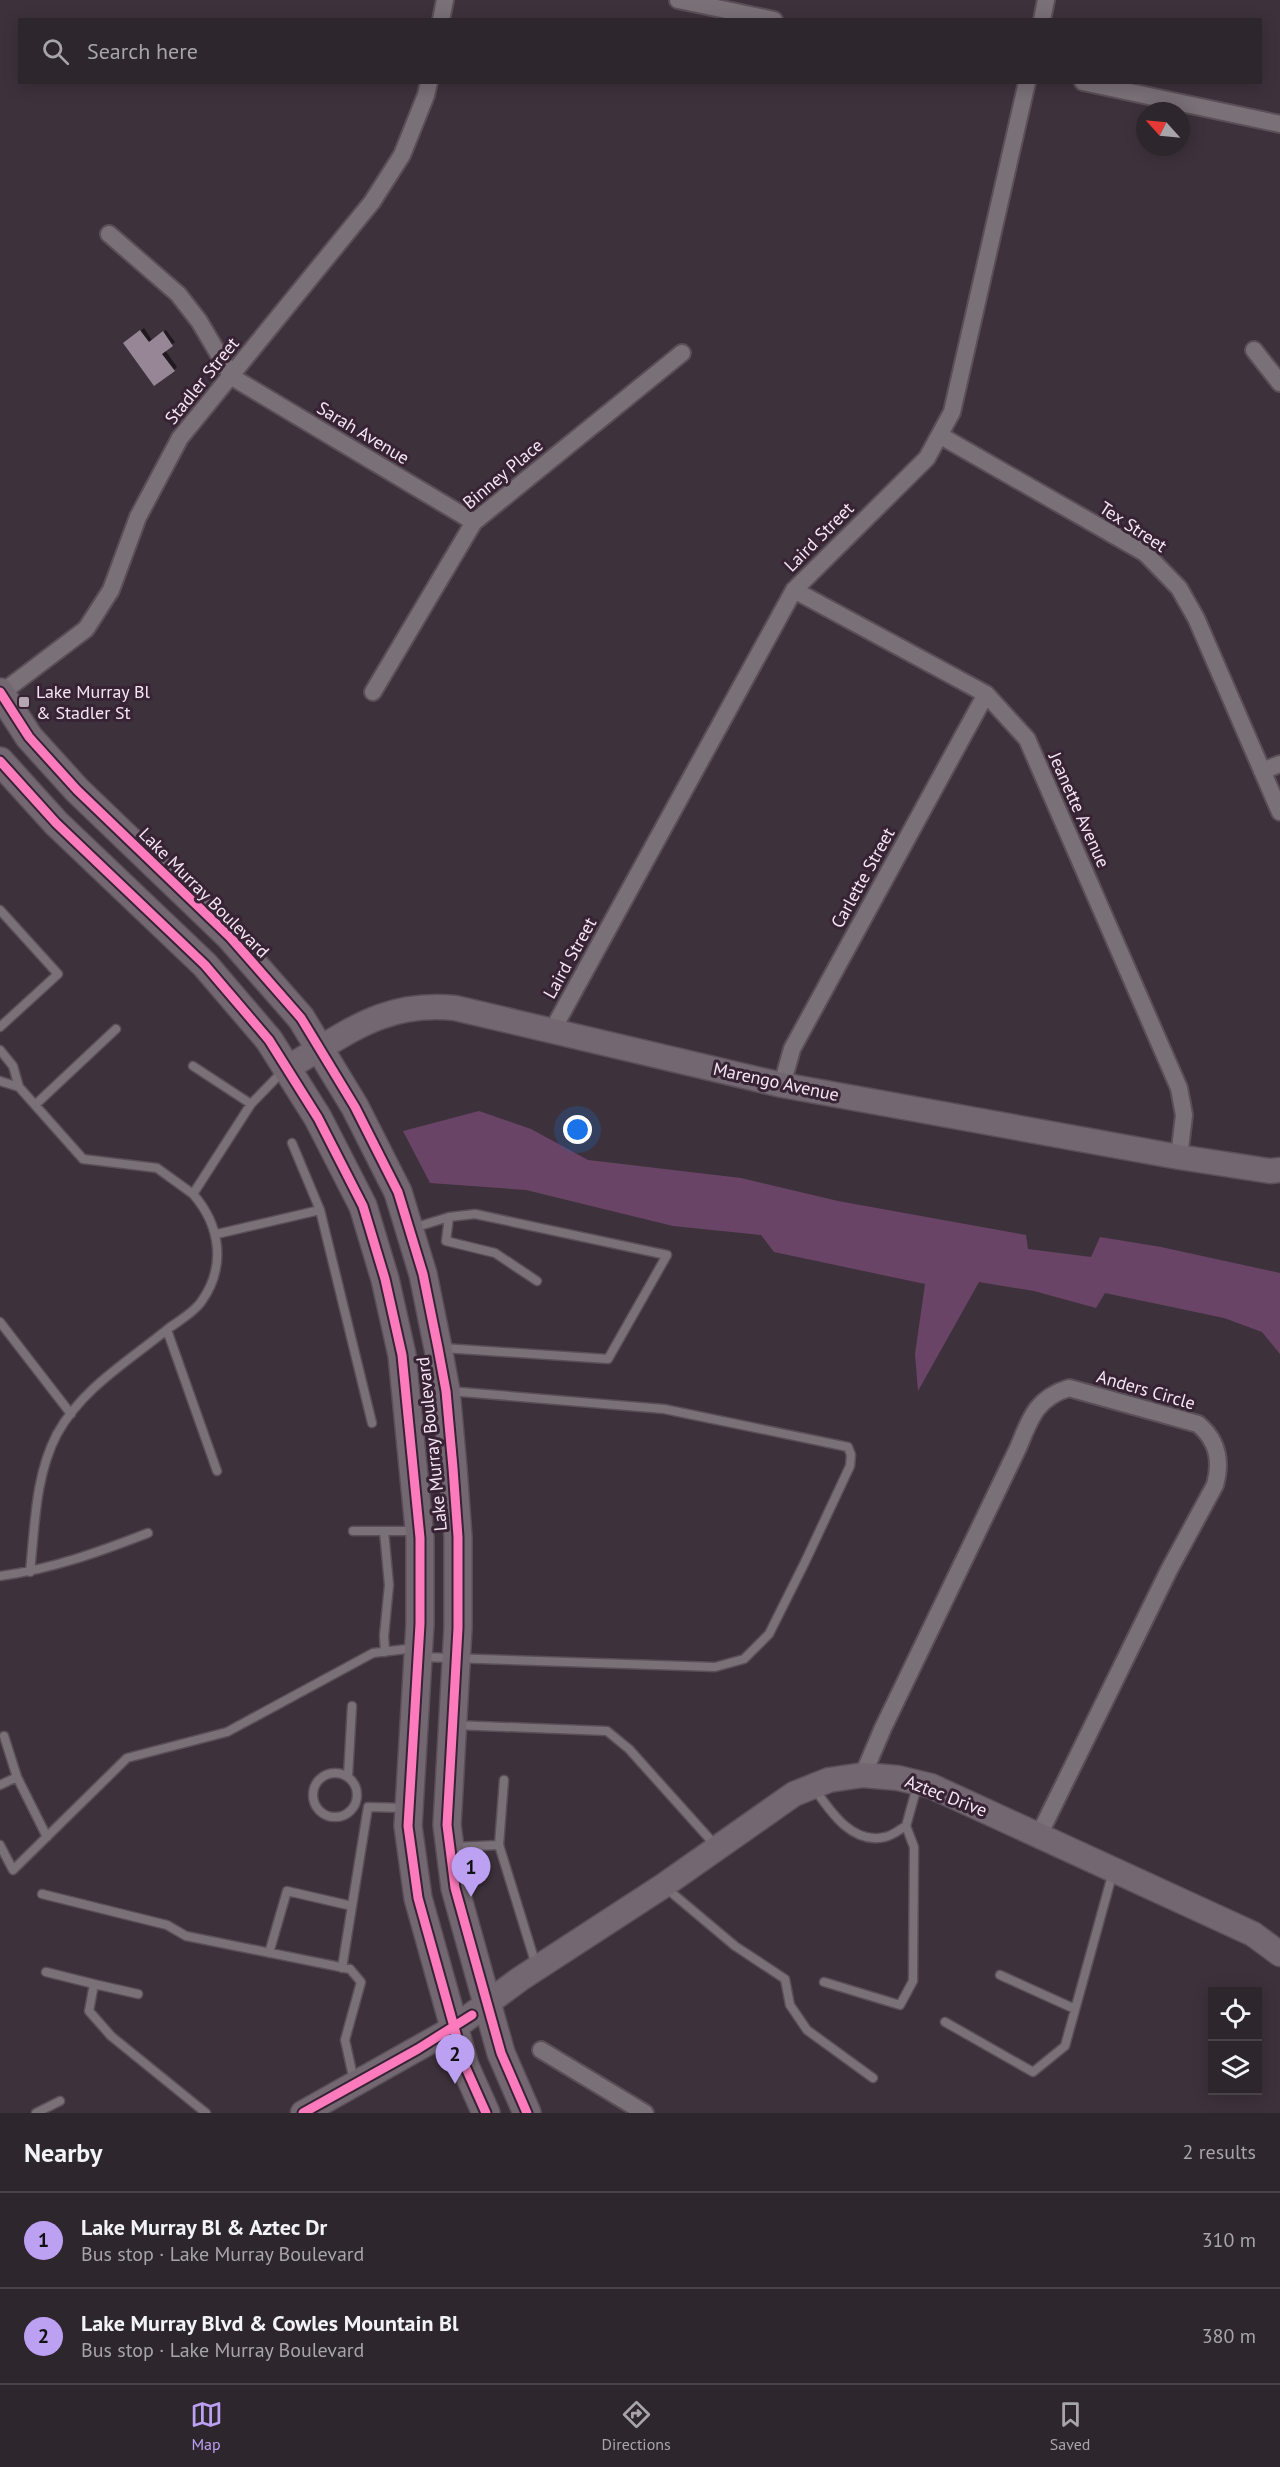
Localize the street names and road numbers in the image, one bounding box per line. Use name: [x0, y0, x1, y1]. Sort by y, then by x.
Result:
street label: Stadler Street: [159, 332, 244, 429]
street label: Sarah Avenue: [313, 396, 414, 469]
street label: Binney Place: [458, 433, 547, 514]
street label: Tex Street: [1095, 496, 1171, 557]
street label: Laird Street: [779, 497, 858, 576]
street label: Jeanette Avenue: [1043, 748, 1115, 871]
street label: Lake Murray Boulevard: [134, 823, 274, 963]
street label: Carlette Street: [826, 823, 900, 932]
street label: Laird Street: [538, 913, 601, 1002]
street label: Marengo Avenue: [711, 1057, 841, 1106]
street label: Lake Murray Boulevard: [411, 1356, 452, 1532]
street label: Anders Circle: [1094, 1364, 1198, 1415]
street label: Aztec Drive: [902, 1769, 990, 1822]

